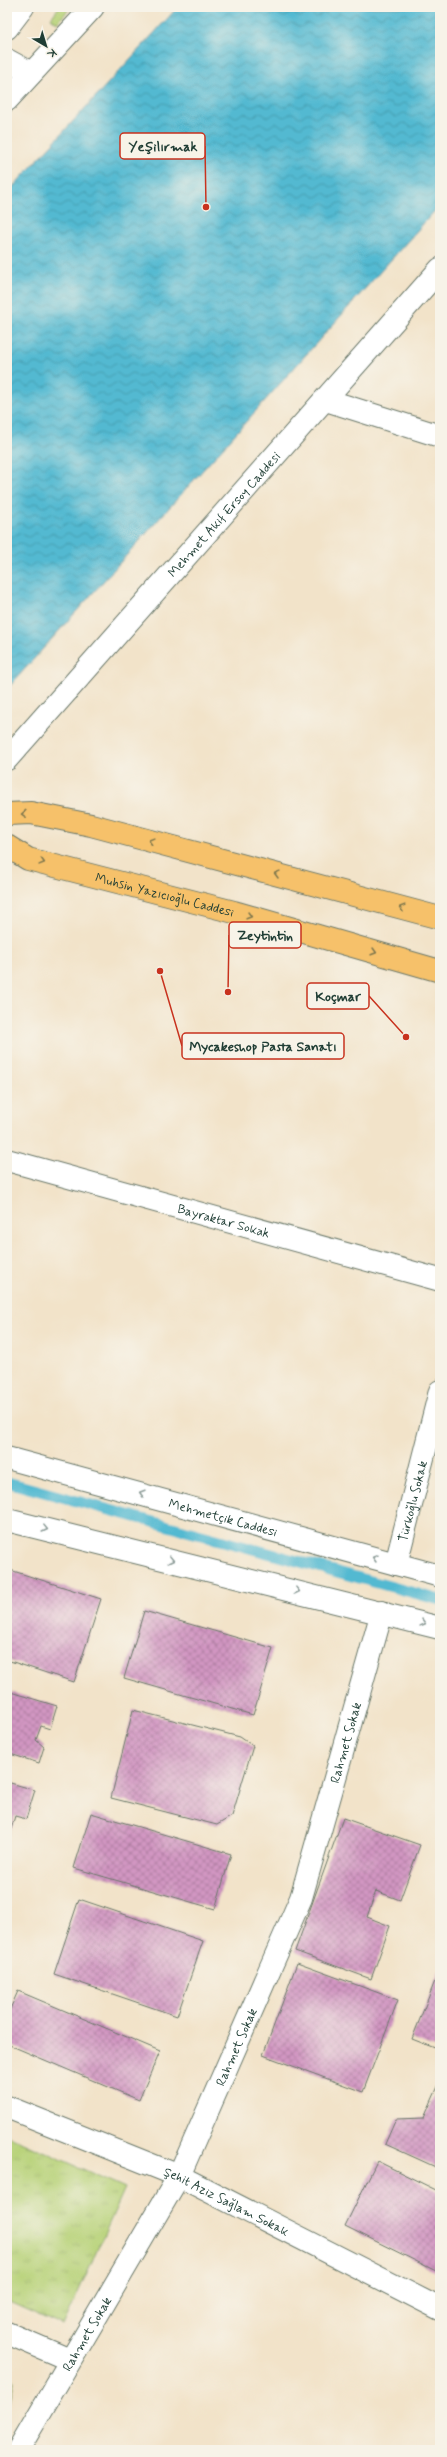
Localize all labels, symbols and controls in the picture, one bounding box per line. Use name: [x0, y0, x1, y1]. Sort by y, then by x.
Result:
north arrow: [26, 26, 66, 66]
text: K: [44, 45, 59, 61]
callout: Yeşilırmak: [120, 133, 205, 159]
text: Yeşilırmak: [129, 138, 197, 156]
street label: Mehmet Akif Ersoy Caddesi: [165, 448, 285, 581]
one-way arrow: [21, 809, 27, 818]
one-way arrow: [148, 837, 155, 846]
one-way arrow: [39, 857, 46, 866]
street label: Muhsin Yazıcıoğlu Caddesi: [93, 870, 236, 922]
one-way arrow: [274, 870, 281, 879]
one-way arrow: [399, 904, 406, 913]
one-way arrow: [246, 911, 253, 920]
callout: Zeytintin: [229, 922, 301, 948]
text: Zeytintin: [237, 927, 293, 945]
one-way arrow: [371, 947, 378, 956]
callout: Koçmar: [307, 983, 369, 1009]
text: Koçmar: [315, 988, 362, 1006]
callout: Mycakeshop Pasta Sanatı: [182, 1033, 344, 1059]
text: Mycakeshop Pasta Sanatı: [189, 1038, 337, 1056]
street label: Bayraktar Sokak: [175, 1201, 272, 1243]
street label: Türkoğlu Sokak: [395, 1459, 432, 1544]
one-way arrow: [139, 1490, 146, 1498]
street label: Mehmetçik Caddesi: [166, 1495, 279, 1541]
one-way arrow: [41, 1524, 48, 1533]
one-way arrow: [372, 1554, 379, 1563]
one-way arrow: [167, 1555, 174, 1564]
one-way arrow: [294, 1586, 301, 1595]
one-way arrow: [420, 1618, 427, 1627]
street label: Rahmet Sokak: [327, 1700, 366, 1785]
street label: Rahmet Sokak: [213, 2005, 262, 2089]
street label: Şehit Aziz Sağlam Sokak: [161, 2164, 292, 2241]
street label: Rahmet Sokak: [59, 2294, 116, 2375]

